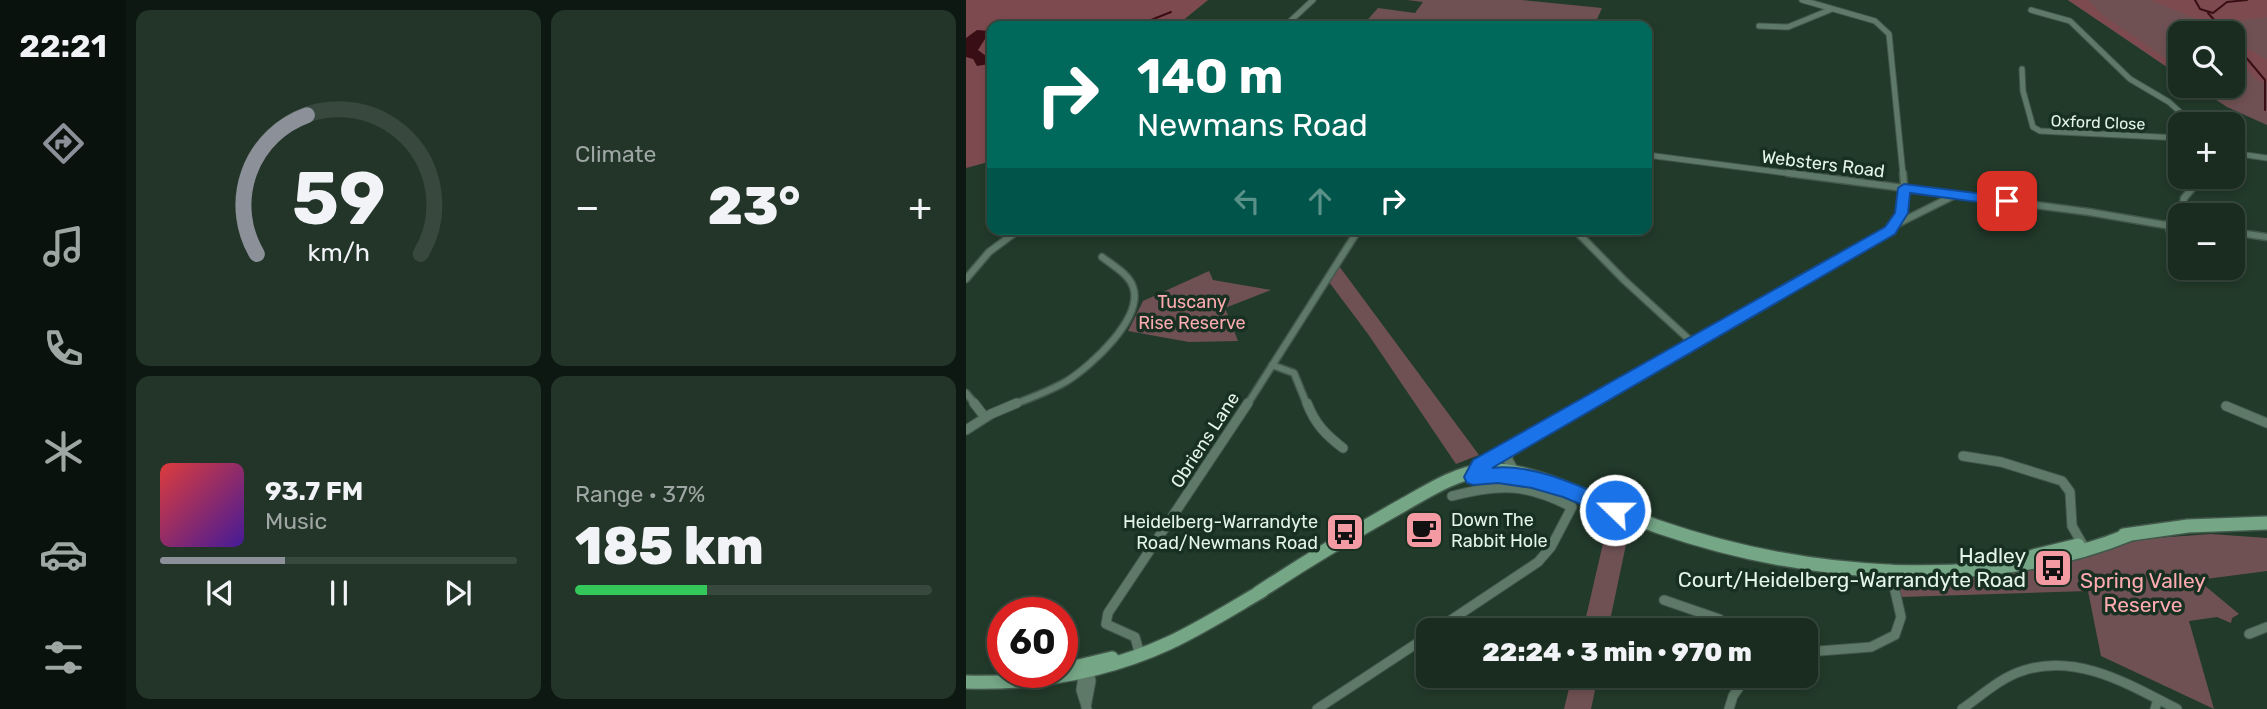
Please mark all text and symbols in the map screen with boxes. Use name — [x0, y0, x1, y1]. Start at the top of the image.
map controls — [2168, 21, 2245, 280]
button: search — [2168, 21, 2245, 98]
text: 22:21 — [19, 27, 107, 65]
text: 140 m — [1137, 47, 1283, 105]
icon: right — [1022, 49, 1113, 140]
text: Newmans Road — [1137, 106, 1368, 144]
street label: Oxford Close — [2050, 111, 2146, 134]
button: + — [2168, 112, 2245, 189]
icon: directions — [39, 119, 88, 168]
text: Climate — [575, 140, 656, 168]
street label: Websters Road — [1760, 146, 1886, 182]
text: 59 — [292, 156, 385, 242]
pin — [1977, 171, 2037, 231]
text: 23° — [708, 175, 800, 237]
icon: left — [1228, 182, 1266, 220]
icon: ahead — [1301, 182, 1339, 220]
icon: right — [1374, 182, 1412, 220]
icon: arrive — [1988, 182, 2026, 220]
text: − — [575, 184, 600, 230]
text: + — [908, 184, 932, 230]
button: − — [2168, 203, 2245, 280]
icon: music — [39, 222, 88, 271]
text: km/h — [307, 238, 370, 267]
park label: Tuscany Rise Reserve — [1138, 291, 1246, 334]
icon: phone — [39, 324, 88, 373]
street label: Obriens Lane — [1166, 388, 1244, 492]
icon: climate — [39, 427, 88, 476]
position arrow — [1578, 473, 1652, 547]
text: 93.7 FM — [265, 476, 363, 507]
text: Range · 37% — [575, 480, 705, 508]
text: Music — [265, 507, 327, 535]
cafe icon: Down The Rabbit Hole — [1403, 509, 1445, 551]
place label: Down The Rabbit Hole — [1451, 509, 1548, 552]
place label: Heidelberg-Warrandyte Road/Newmans Road — [1123, 511, 1318, 554]
bus stop icon: Heidelberg-Warrandyte Road/Newmans Road — [1324, 511, 1366, 553]
text: 185 km — [575, 515, 764, 577]
icon: car — [39, 530, 88, 579]
place label: Hadley Court/Heidelberg-Warrandyte Road — [1678, 543, 2026, 592]
bus stop icon: Hadley Court/Heidelberg-Warrandyte Road — [2032, 547, 2074, 589]
park label: Spring Valley Reserve — [2080, 568, 2206, 617]
icon: previous — [201, 574, 239, 612]
icon: pause — [320, 574, 358, 612]
icon: next — [439, 574, 477, 612]
speed limit sign: 60 — [987, 597, 1078, 688]
icon: filters — [39, 633, 88, 682]
text: 22:24 · 3 min · 970 m — [1482, 637, 1752, 668]

